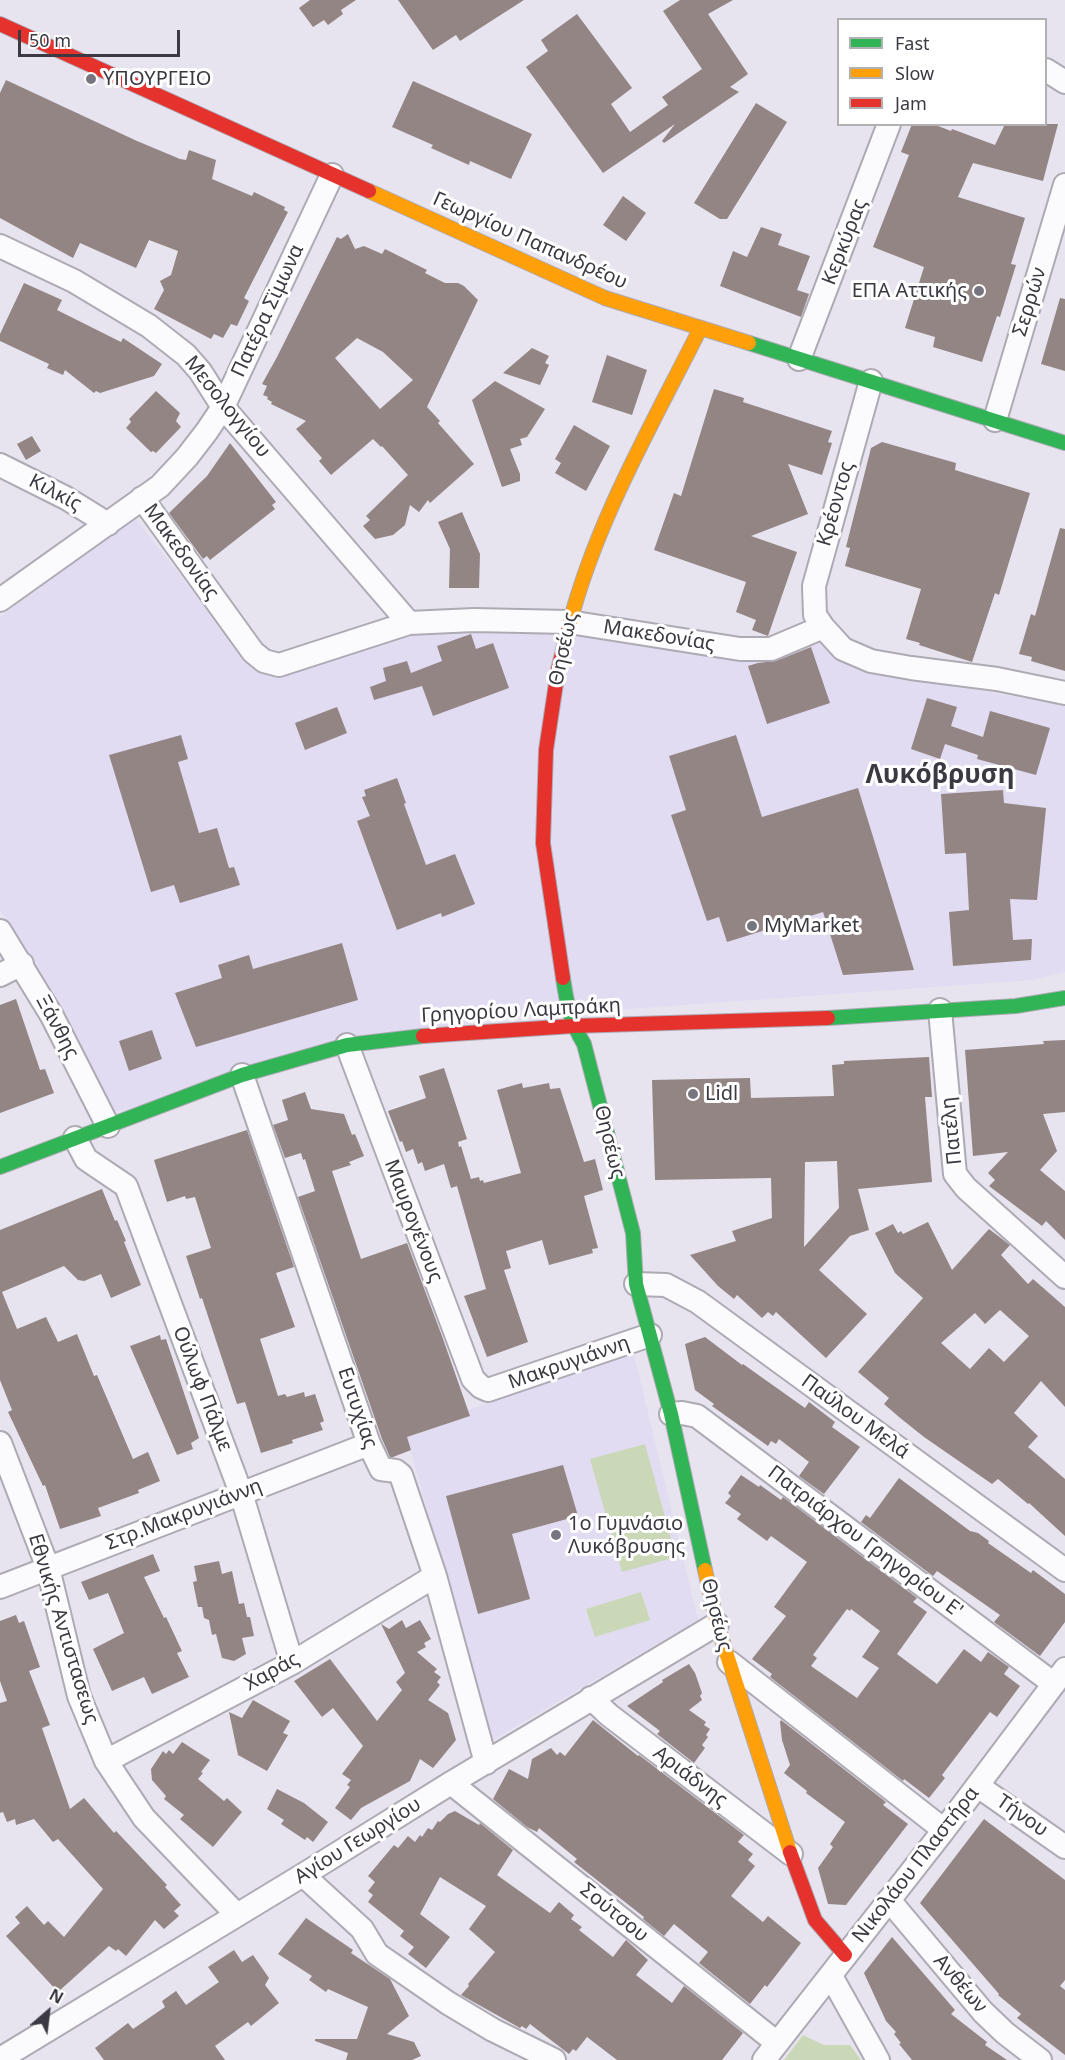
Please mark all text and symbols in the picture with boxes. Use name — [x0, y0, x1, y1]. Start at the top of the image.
scale bar — [21, 18, 183, 56]
legend — [837, 18, 1047, 126]
text: 50 m — [29, 28, 71, 52]
text: Fast — [895, 31, 930, 55]
text: Slow — [895, 61, 934, 85]
place label: ΥΠΟΥΡΓΕΙΟ — [103, 67, 211, 91]
marker: ΥΠΟΥΡΓΕΙΟ — [84, 72, 98, 86]
text: Jam — [895, 91, 927, 115]
street label: Γεωργίου Παπανδρέου — [429, 187, 631, 295]
street label: Κερκύρας — [818, 195, 872, 289]
street label: Πατέρα Σϊμωνα — [227, 241, 309, 381]
street label: Σερρών — [1008, 265, 1052, 339]
place label: ΕΠΑ Αττικής — [852, 279, 967, 303]
marker: ΕΠΑ Αττικής — [972, 284, 986, 298]
street label: Μεσολογγίου — [179, 351, 275, 463]
street label: Κρέοντος — [812, 459, 860, 549]
street label: Κιλκίς — [25, 469, 85, 517]
street label: Μακεδονίας — [138, 499, 224, 605]
street label: Θησέως — [545, 610, 583, 688]
street label: Μακεδονίας — [602, 615, 716, 657]
district label: Λυκόβρυση — [865, 760, 1015, 792]
place label: MyMarket — [764, 914, 859, 938]
marker: MyMarket — [745, 919, 759, 933]
street label: Ξάνθης — [30, 991, 84, 1063]
street label: Γρηγορίου Λαμπράκη — [420, 994, 622, 1028]
place label: Lidl — [705, 1082, 738, 1106]
marker: Lidl — [686, 1087, 700, 1101]
street label: Πατέλη — [937, 1096, 967, 1166]
street label: Θησέως — [588, 1103, 630, 1181]
street label: Μαυρογένους — [379, 1156, 447, 1286]
street label: Ούλωφ Πάλμε — [167, 1323, 237, 1455]
street label: Μακρυγιάννη — [505, 1331, 633, 1395]
street label: Ευτυχίας — [332, 1364, 382, 1452]
street label: Παύλου Μελά — [796, 1370, 914, 1464]
street label: Πατριάρχου Γρηγορίου Ε' — [763, 1461, 967, 1623]
street label: Στρ.Μακρυγιάννη — [103, 1474, 265, 1556]
place label: 1ο Γυμνάσιο Λυκόβρυσης — [568, 1512, 685, 1559]
marker: 1ο Γυμνάσιο Λυκόβρυσης — [549, 1528, 563, 1542]
street label: Εθνικής Αντιστασεως — [23, 1531, 103, 1727]
street label: Θησέως — [695, 1576, 737, 1654]
street label: Χαράς — [241, 1647, 303, 1697]
street label: Αριάδνης — [648, 1741, 732, 1813]
street label: Νικολάου Πλαστήρα — [848, 1782, 984, 1948]
street label: Τήνου — [992, 1790, 1052, 1842]
street label: Αγίου Γεωργίου — [290, 1793, 426, 1889]
street label: Σούτσου — [575, 1878, 653, 1948]
street label: Ανθέων — [928, 1950, 992, 2018]
north arrow — [18, 1982, 78, 2042]
text: N — [46, 1983, 67, 2009]

